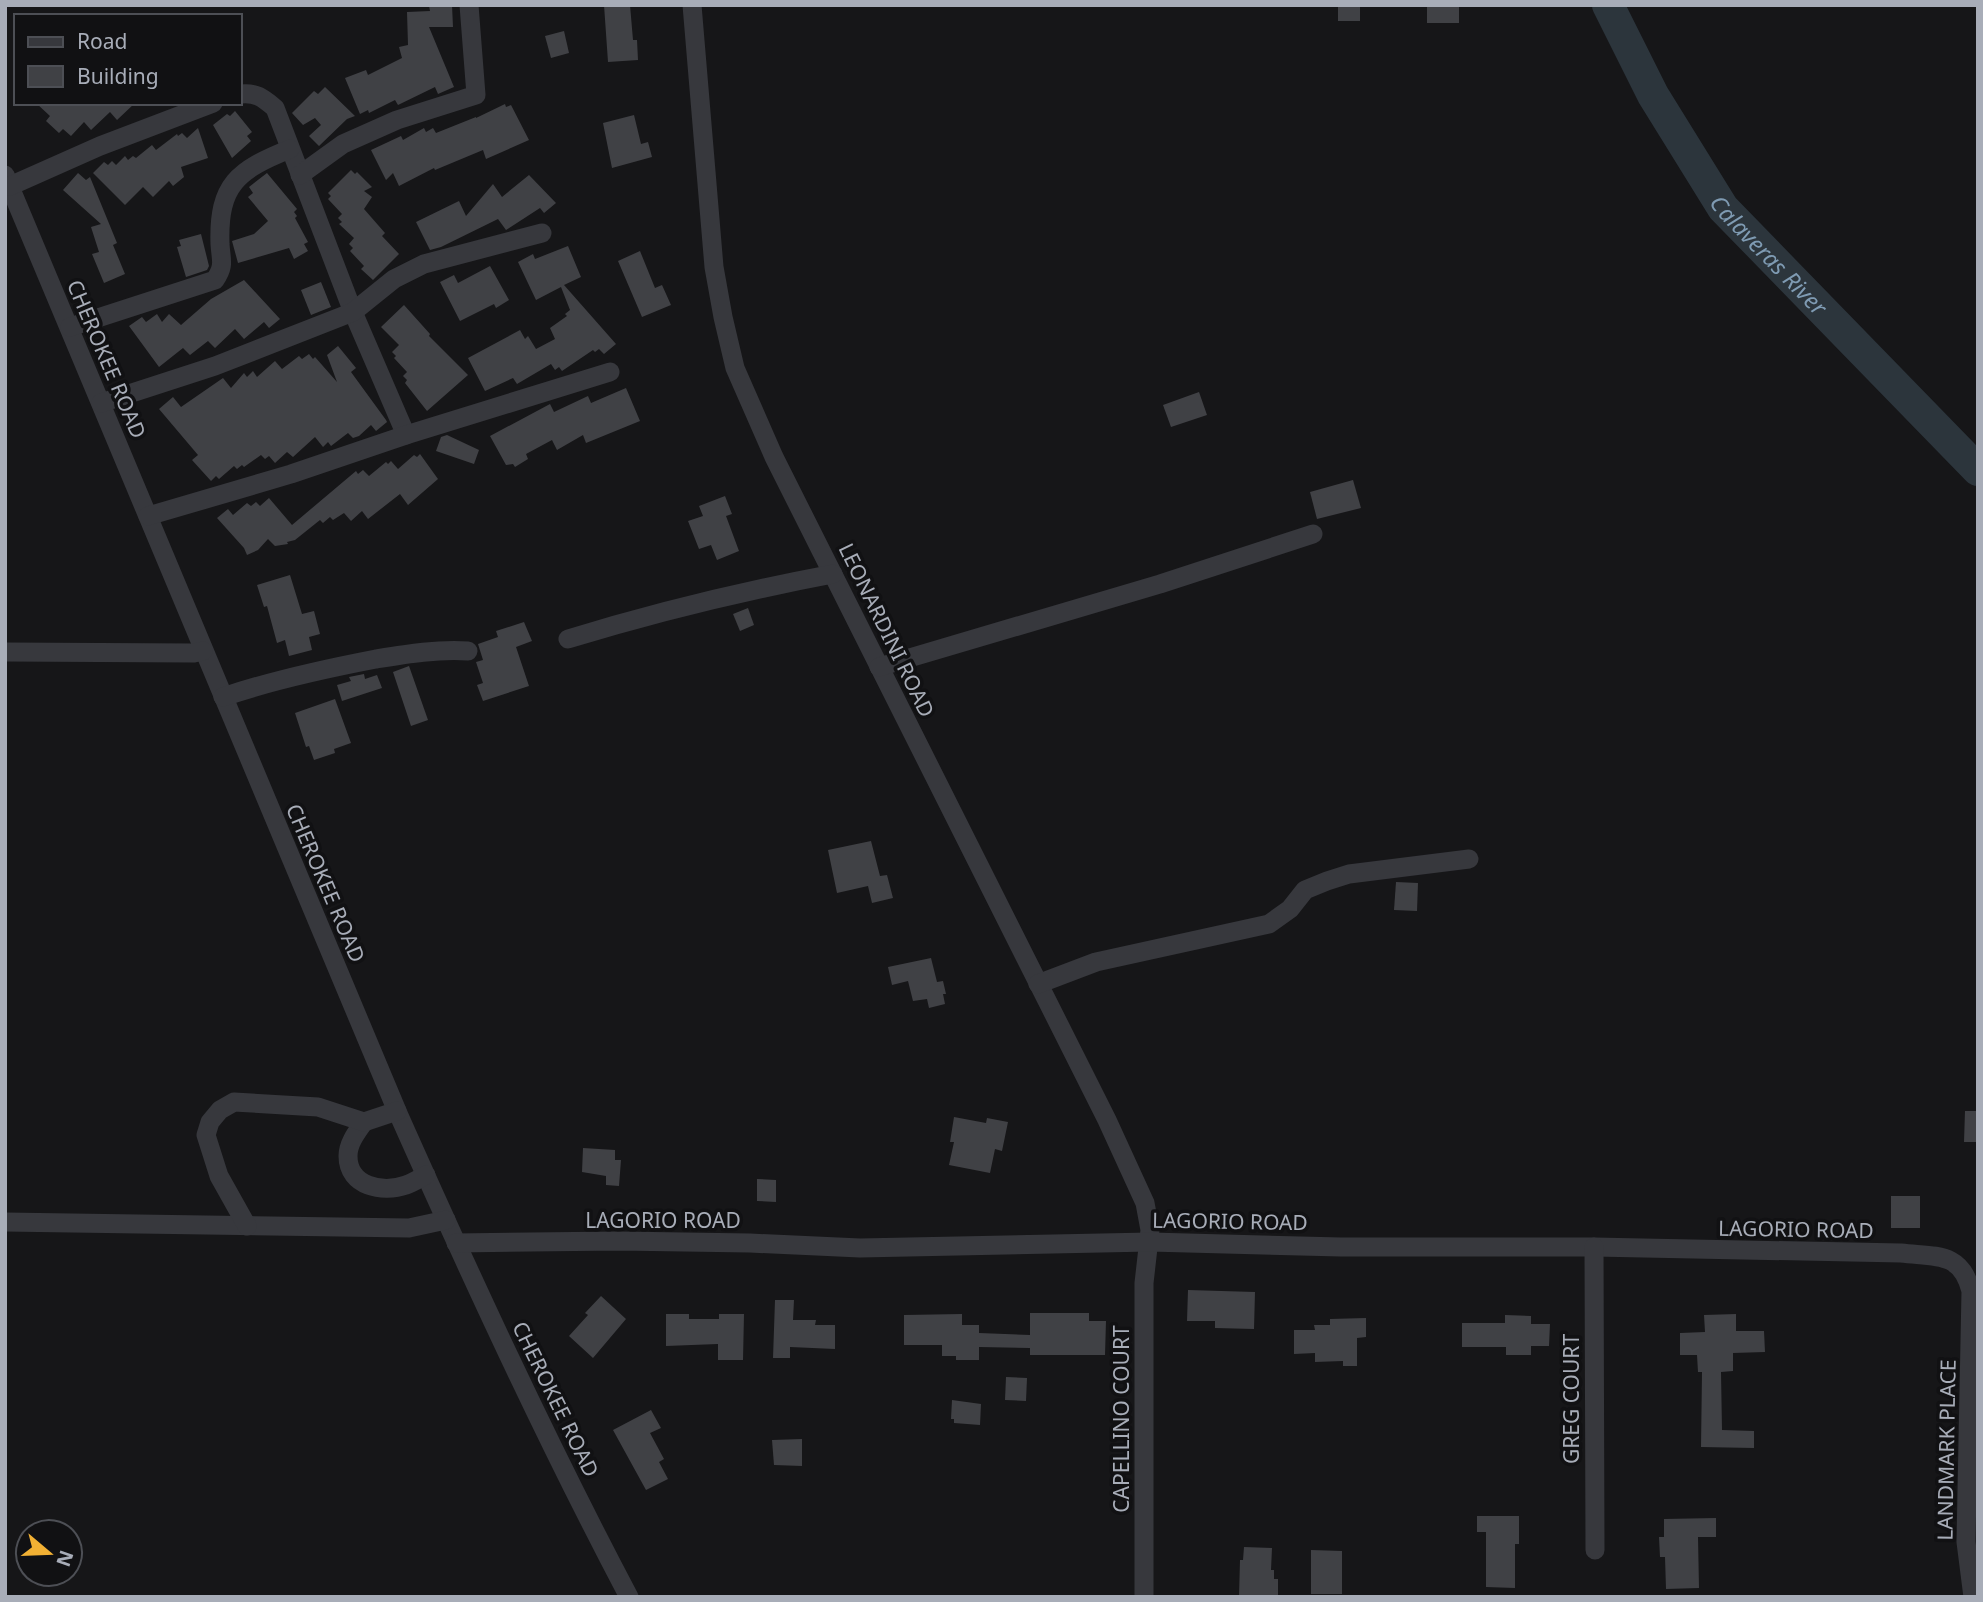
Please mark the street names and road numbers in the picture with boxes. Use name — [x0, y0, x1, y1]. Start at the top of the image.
street label: CHEROKEE ROAD — [61, 275, 153, 443]
street label: LEONARDINI ROAD — [833, 538, 941, 722]
street label: CHEROKEE ROAD — [280, 799, 372, 967]
street label: LAGORIO ROAD — [585, 1206, 741, 1234]
street label: LAGORIO ROAD — [1152, 1206, 1308, 1236]
street label: LAGORIO ROAD — [1718, 1214, 1874, 1244]
street label: CHEROKEE ROAD — [506, 1317, 606, 1481]
street label: CAPELLINO COURT — [1107, 1325, 1135, 1513]
street label: GREG COURT — [1557, 1334, 1585, 1464]
street label: LANDMARK PLACE — [1930, 1359, 1962, 1541]

